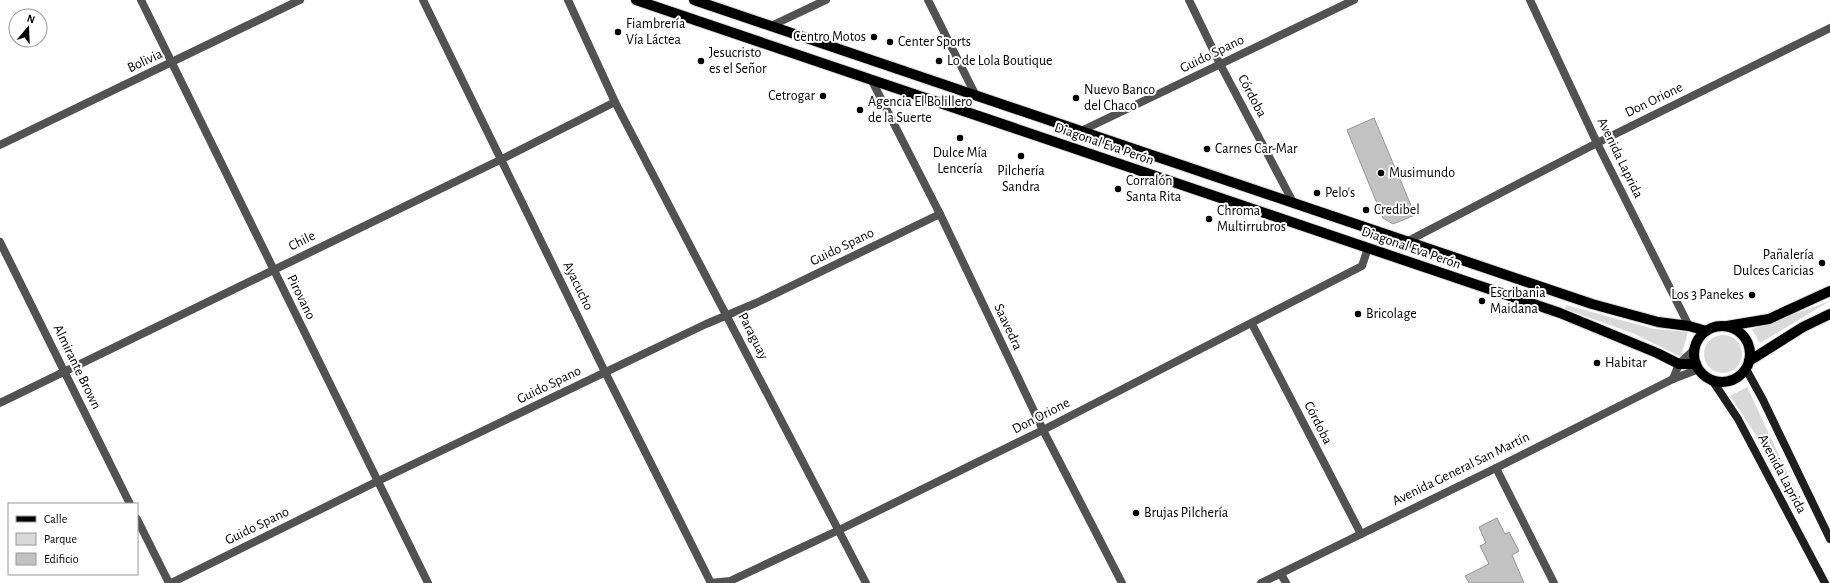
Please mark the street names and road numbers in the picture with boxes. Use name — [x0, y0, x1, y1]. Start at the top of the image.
street label: Guido Spano — [1178, 32, 1246, 75]
street label: Bolivia — [125, 47, 165, 75]
street label: Córdoba — [1235, 72, 1269, 120]
street label: Don Orione — [1623, 80, 1685, 120]
street label: Avenida Laprida — [1595, 116, 1646, 201]
street label: Diagonal Eva Perón — [1052, 120, 1156, 168]
street label: Diagonal Eva Perón — [1359, 224, 1463, 272]
street label: Guido Spano — [808, 225, 876, 268]
street label: Chile — [286, 229, 318, 253]
street label: Ayacucho — [560, 260, 596, 313]
street label: Pirovano — [284, 272, 318, 322]
street label: Saavedra — [991, 302, 1025, 353]
street label: Paraguay — [735, 310, 771, 362]
street label: Almirante Brown — [50, 322, 104, 412]
street label: Guido Spano — [515, 363, 583, 406]
street label: Don Orione — [1010, 396, 1072, 436]
street label: Córdoba — [1301, 399, 1335, 447]
street label: Avenida General San Martín — [1390, 430, 1532, 508]
street label: Avenida Laprida — [1755, 432, 1809, 516]
street label: Guido Spano — [223, 504, 291, 547]

